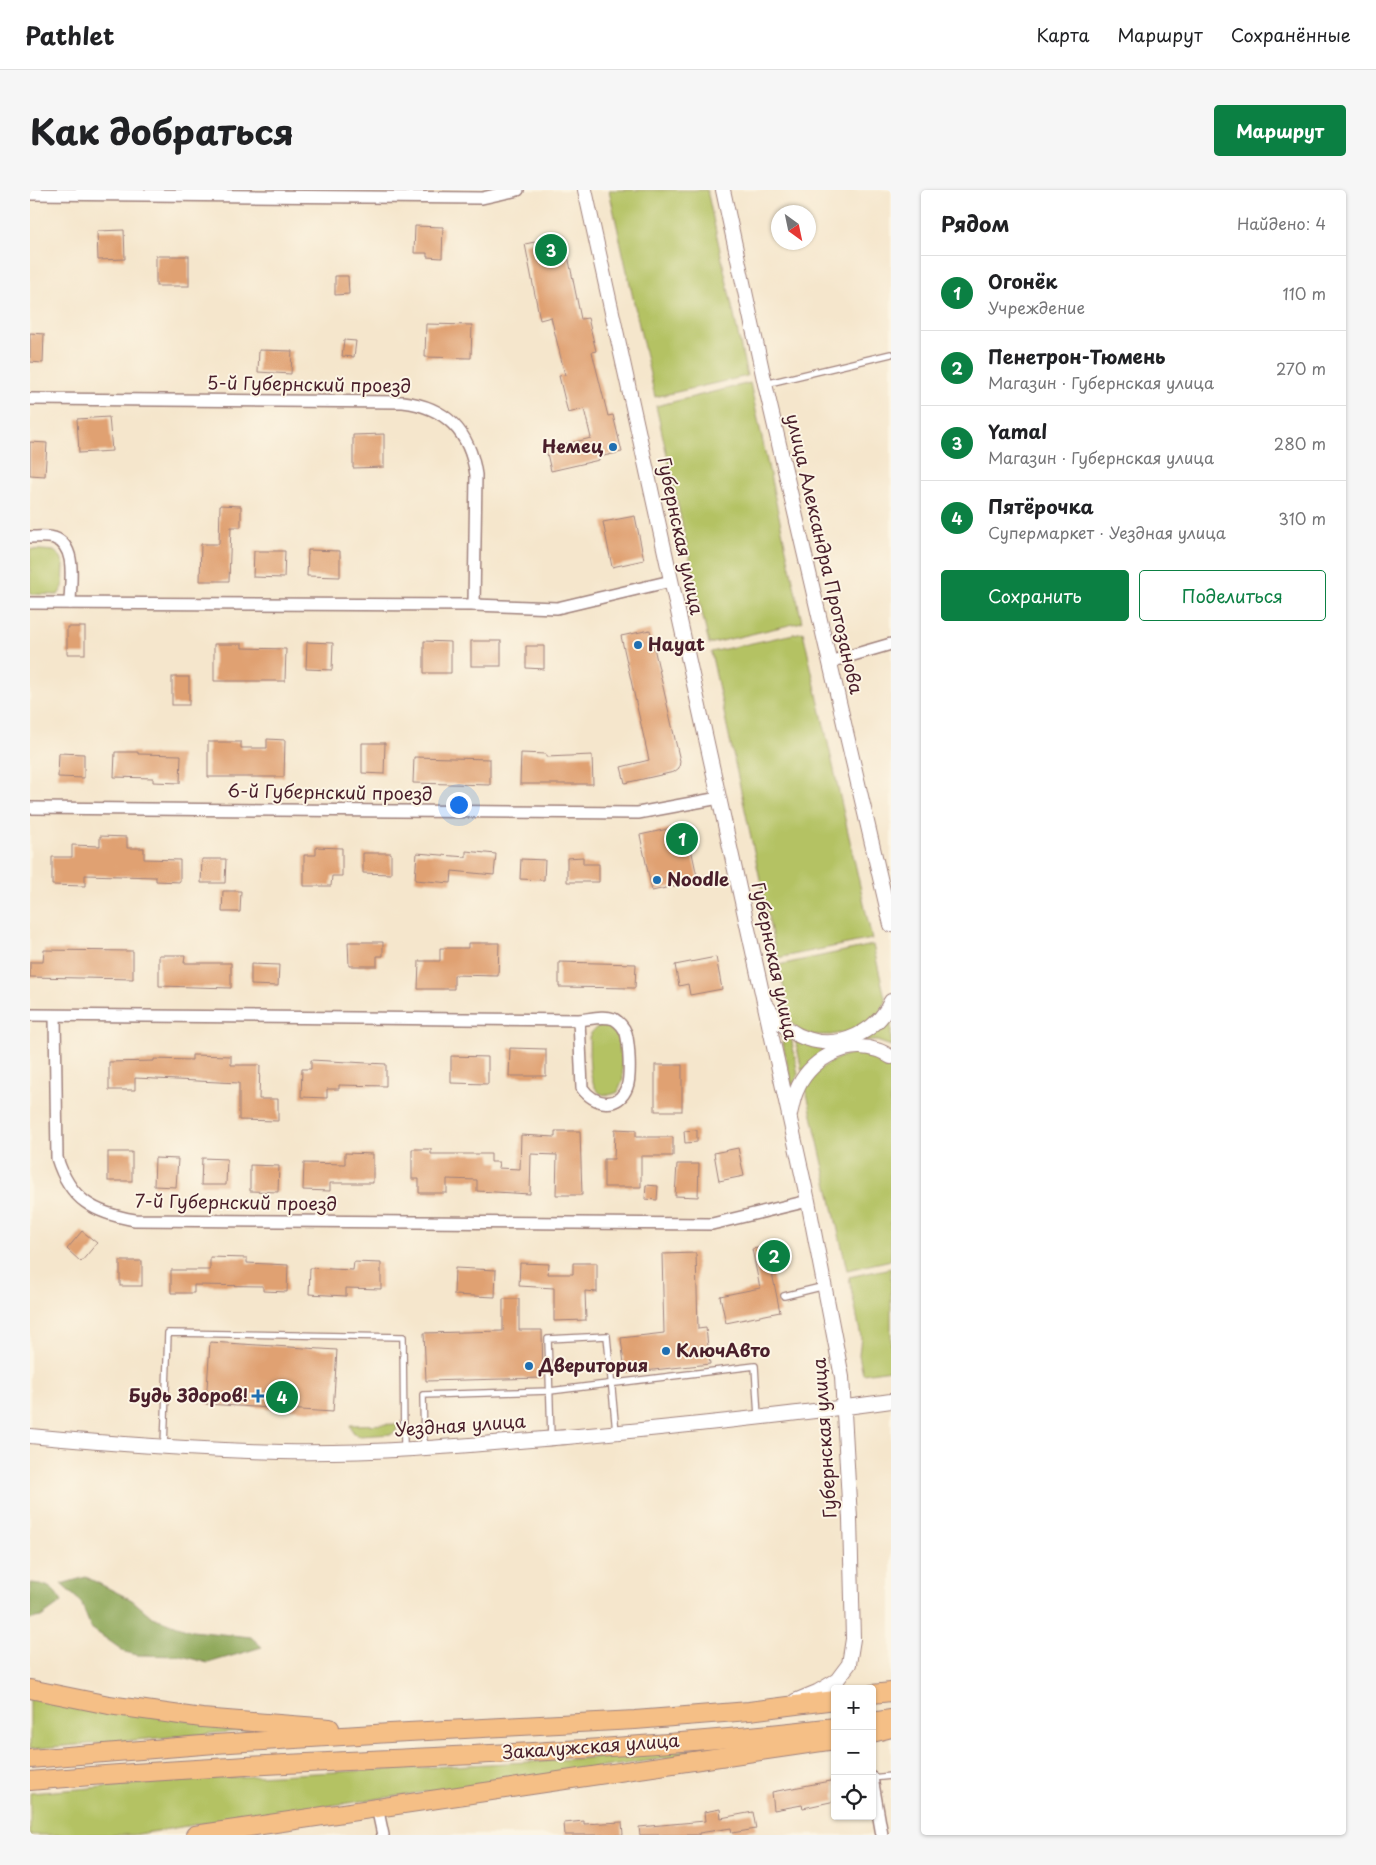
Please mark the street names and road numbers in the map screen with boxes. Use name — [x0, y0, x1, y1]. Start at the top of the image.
street label: 5-й Губернский проезд — [207, 368, 411, 399]
street label: улица Александра Протозанова — [780, 411, 871, 697]
street label: Губернская улица — [652, 454, 712, 618]
street label: 6-й Губернский проезд — [227, 776, 433, 807]
street label: Губернская улица — [746, 879, 806, 1043]
street label: 7-й Губернский проезд — [135, 1186, 337, 1217]
street label: Губернская улица — [804, 1356, 843, 1519]
street label: Уездная улица — [393, 1406, 527, 1443]
street label: Закалужская улица — [501, 1726, 681, 1765]

